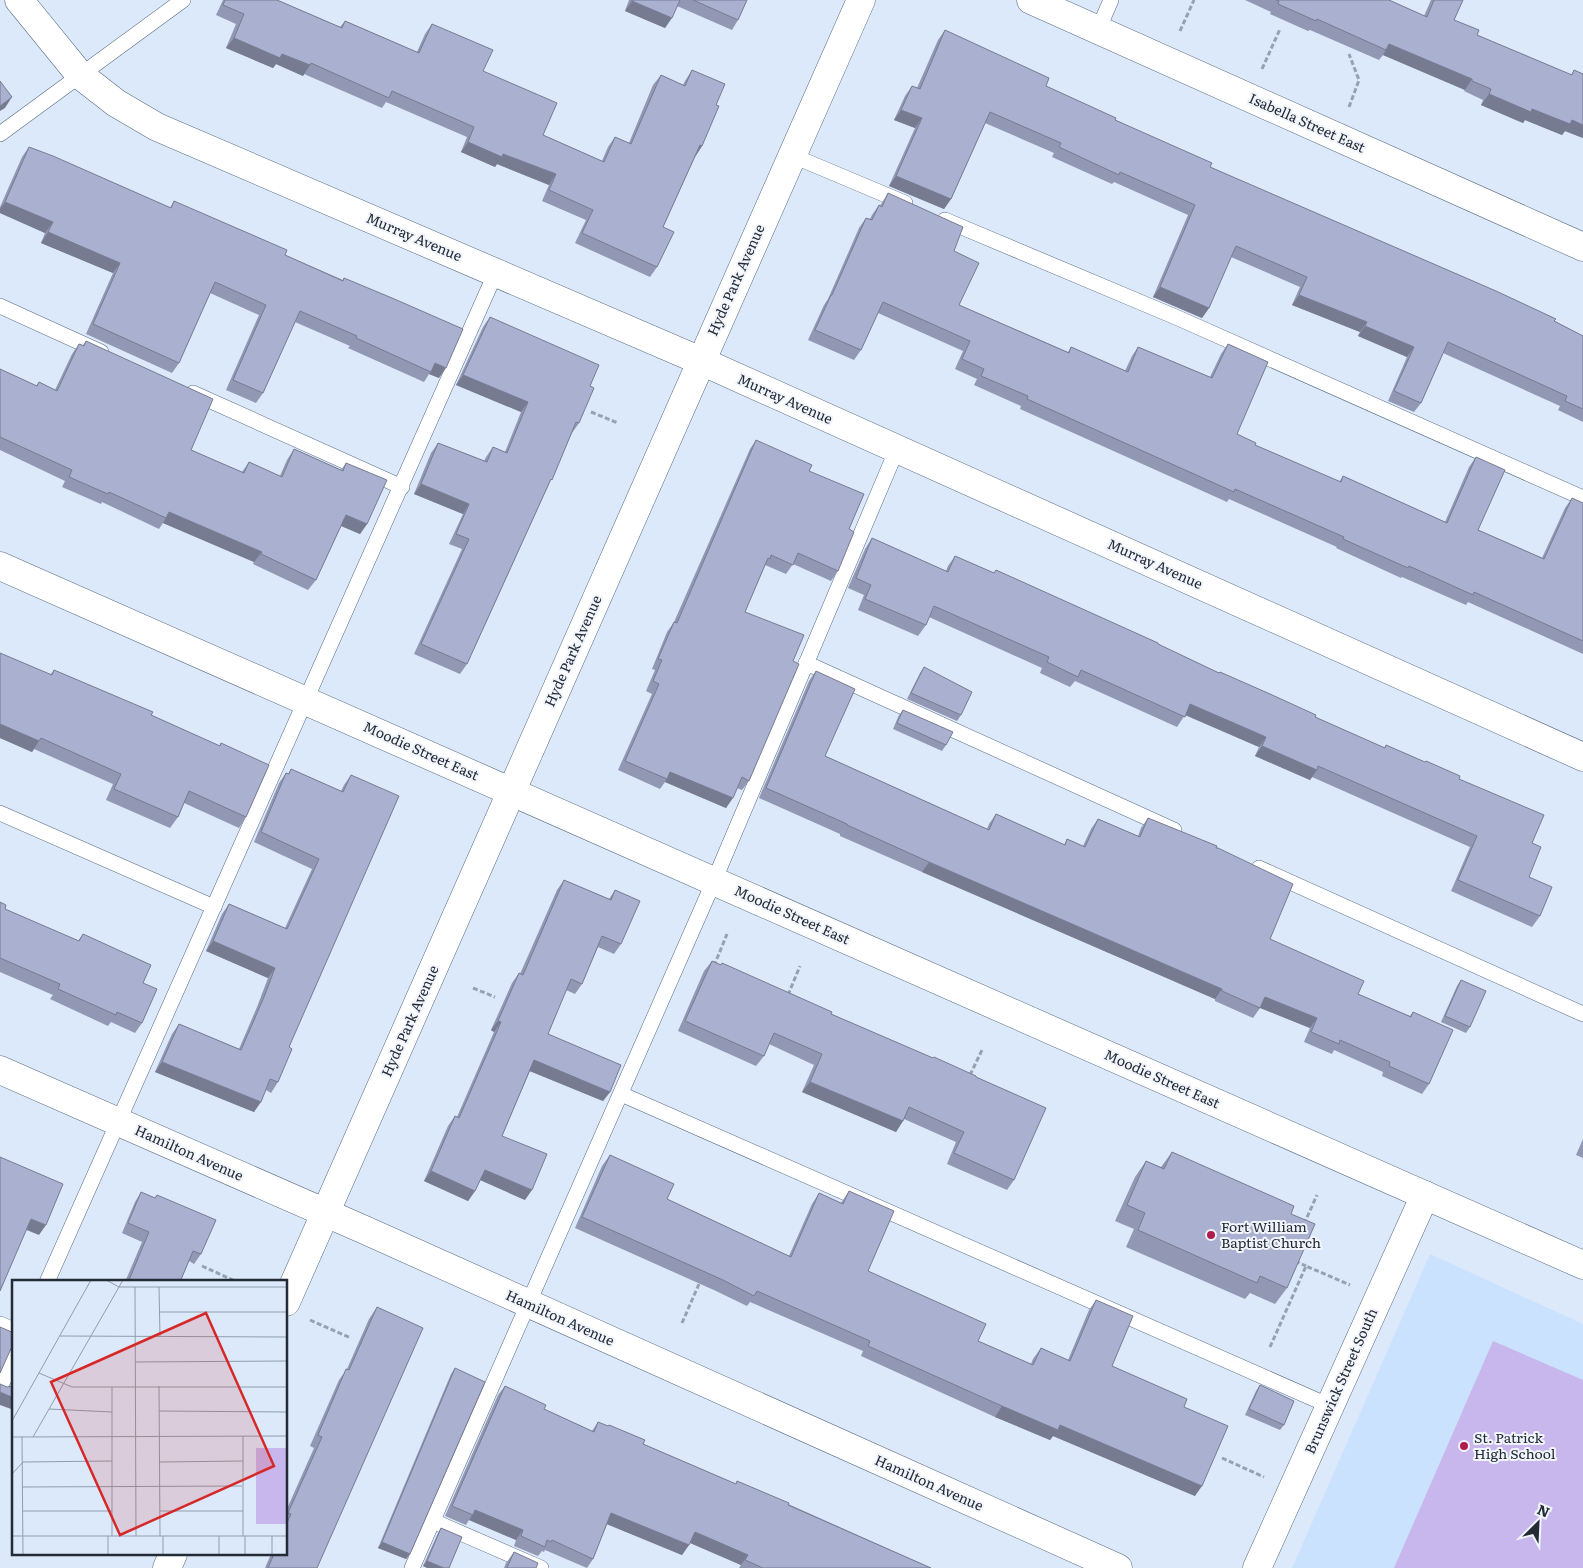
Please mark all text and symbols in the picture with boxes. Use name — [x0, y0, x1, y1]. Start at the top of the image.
street label: Isabella Street East — [1246, 87, 1369, 157]
street label: Murray Avenue — [363, 207, 465, 265]
street label: Hyde Park Avenue — [702, 221, 769, 339]
street label: Murray Avenue — [735, 368, 836, 428]
street label: Murray Avenue — [1105, 533, 1206, 593]
street label: Hyde Park Avenue — [539, 592, 606, 710]
street label: Moodie Street East — [360, 716, 483, 785]
street label: Moodie Street East — [731, 880, 854, 949]
street label: Hyde Park Avenue — [376, 962, 443, 1080]
street label: Moodie Street East — [1101, 1044, 1224, 1113]
street label: Hamilton Avenue — [132, 1119, 247, 1185]
place label: Fort William Baptist Church — [1221, 1216, 1321, 1252]
marker: Fort William Baptist Church — [1205, 1229, 1217, 1241]
inset map — [12, 1280, 288, 1556]
street label: Hamilton Avenue — [503, 1284, 618, 1350]
street label: Brunswick Street South — [1299, 1304, 1381, 1457]
place label: St. Patrick High School — [1474, 1427, 1556, 1463]
marker: St. Patrick High School — [1458, 1440, 1470, 1452]
street label: Hamilton Avenue — [872, 1449, 987, 1515]
north arrow — [1513, 1498, 1563, 1548]
text: N — [1534, 1499, 1553, 1522]

